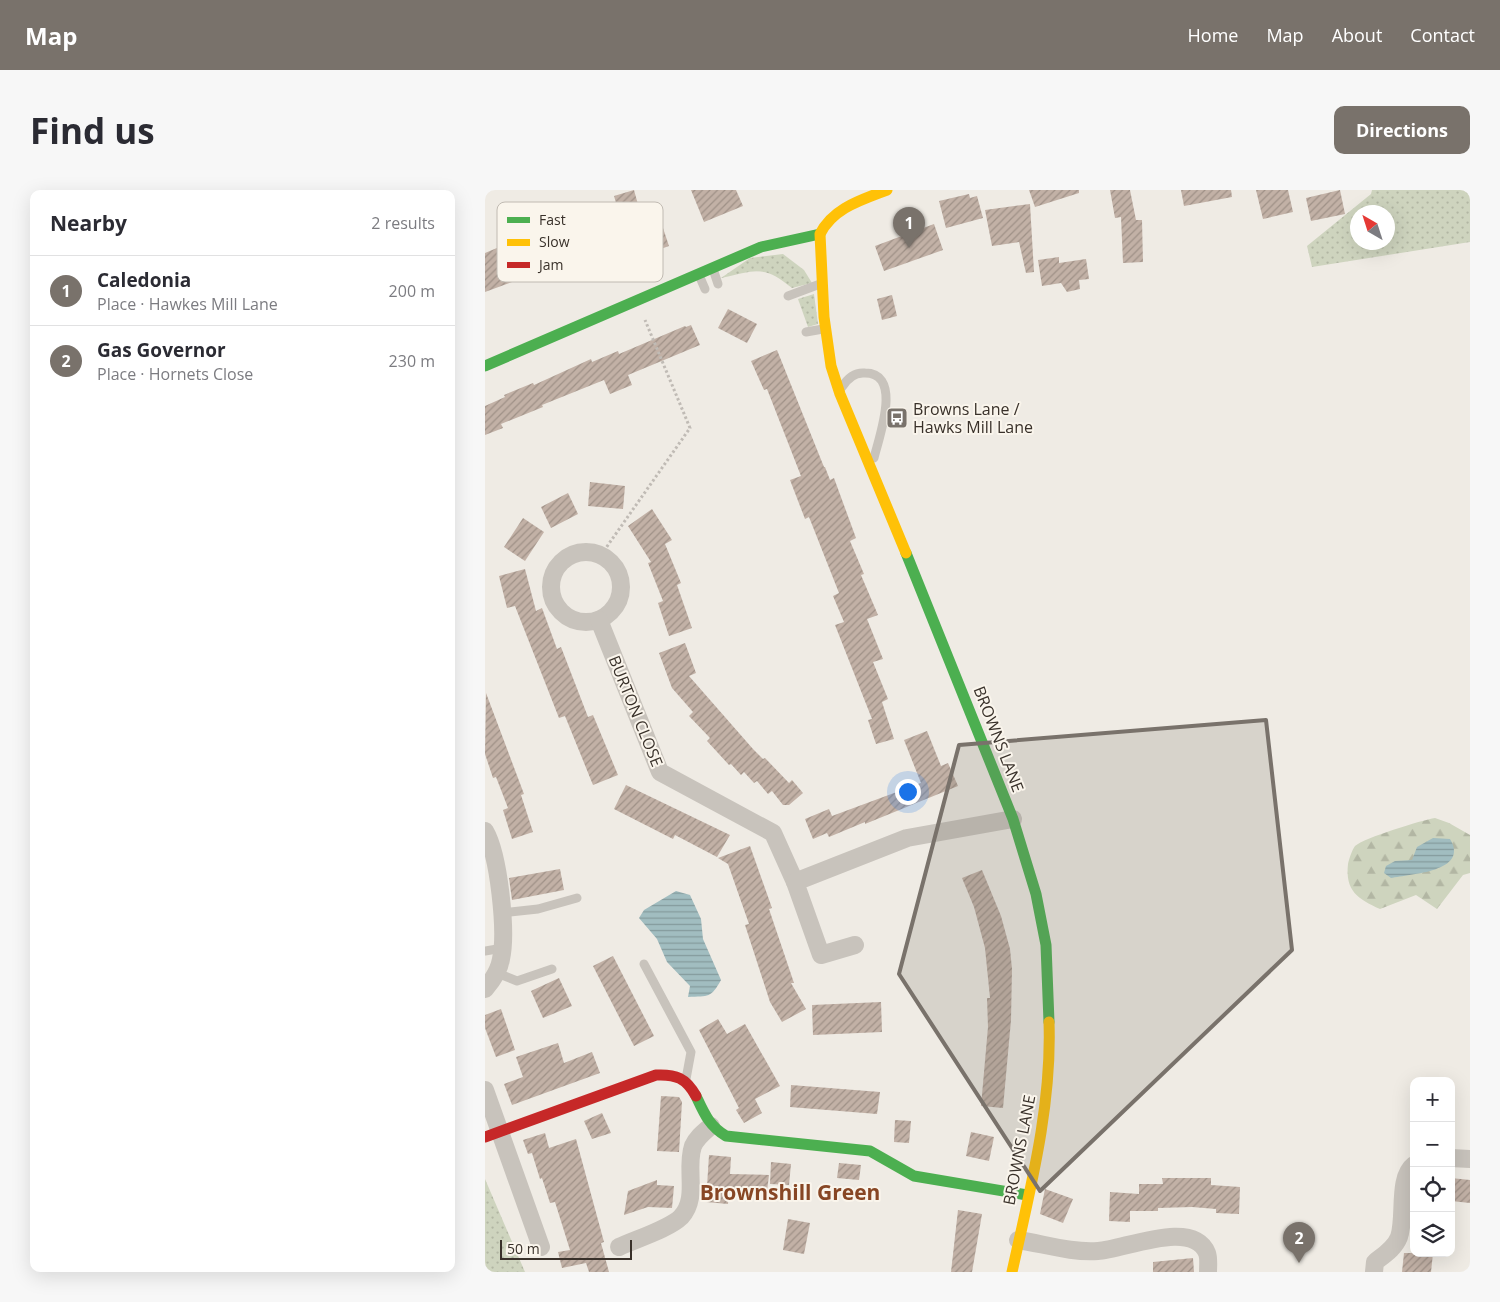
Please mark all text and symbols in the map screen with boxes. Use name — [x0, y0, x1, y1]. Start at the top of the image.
text: Map — [25, 19, 77, 52]
text: Home — [1188, 23, 1238, 47]
text: Map — [1266, 23, 1304, 47]
text: About — [1332, 23, 1382, 47]
text: Contact — [1410, 23, 1475, 47]
button: Directions — [1334, 106, 1470, 154]
text: Find us — [30, 107, 155, 154]
legend — [497, 202, 663, 282]
north arrow — [1350, 205, 1395, 250]
pin: 1 — [893, 207, 925, 248]
text: Nearby — [50, 209, 127, 237]
text: Fast — [539, 210, 566, 229]
text: 2 results — [371, 212, 435, 234]
text: Slow — [539, 232, 570, 251]
text: Jam — [537, 255, 564, 274]
text: Caledonia — [97, 267, 191, 293]
text: 1 — [61, 280, 71, 302]
text: 200 m — [389, 280, 435, 302]
text: Place · Hawkes Mill Lane — [97, 293, 278, 315]
text: Gas Governor — [97, 337, 226, 363]
text: 2 — [61, 350, 71, 372]
text: 230 m — [389, 350, 435, 372]
text: Place · Hornets Close — [97, 363, 253, 385]
place label: Browns Lane / Hawks Mill Lane — [913, 398, 1033, 438]
bus stop icon: Browns Lane / Hawks Mill Lane — [885, 406, 909, 430]
street label: BURTON CLOSE — [604, 652, 668, 770]
street label: BROWNS LANE — [969, 683, 1029, 795]
your location — [895, 779, 921, 805]
map controls — [1410, 1077, 1455, 1257]
button: + — [1410, 1077, 1455, 1122]
street label: BROWNS LANE — [998, 1093, 1040, 1207]
button: − — [1410, 1122, 1455, 1167]
button: locate — [1410, 1167, 1455, 1212]
district label: Brownshill Green — [700, 1178, 880, 1206]
button: layers — [1410, 1212, 1455, 1257]
pin: 2 — [1283, 1222, 1315, 1263]
scale bar — [500, 1237, 633, 1260]
text: 50 m — [507, 1239, 540, 1258]

